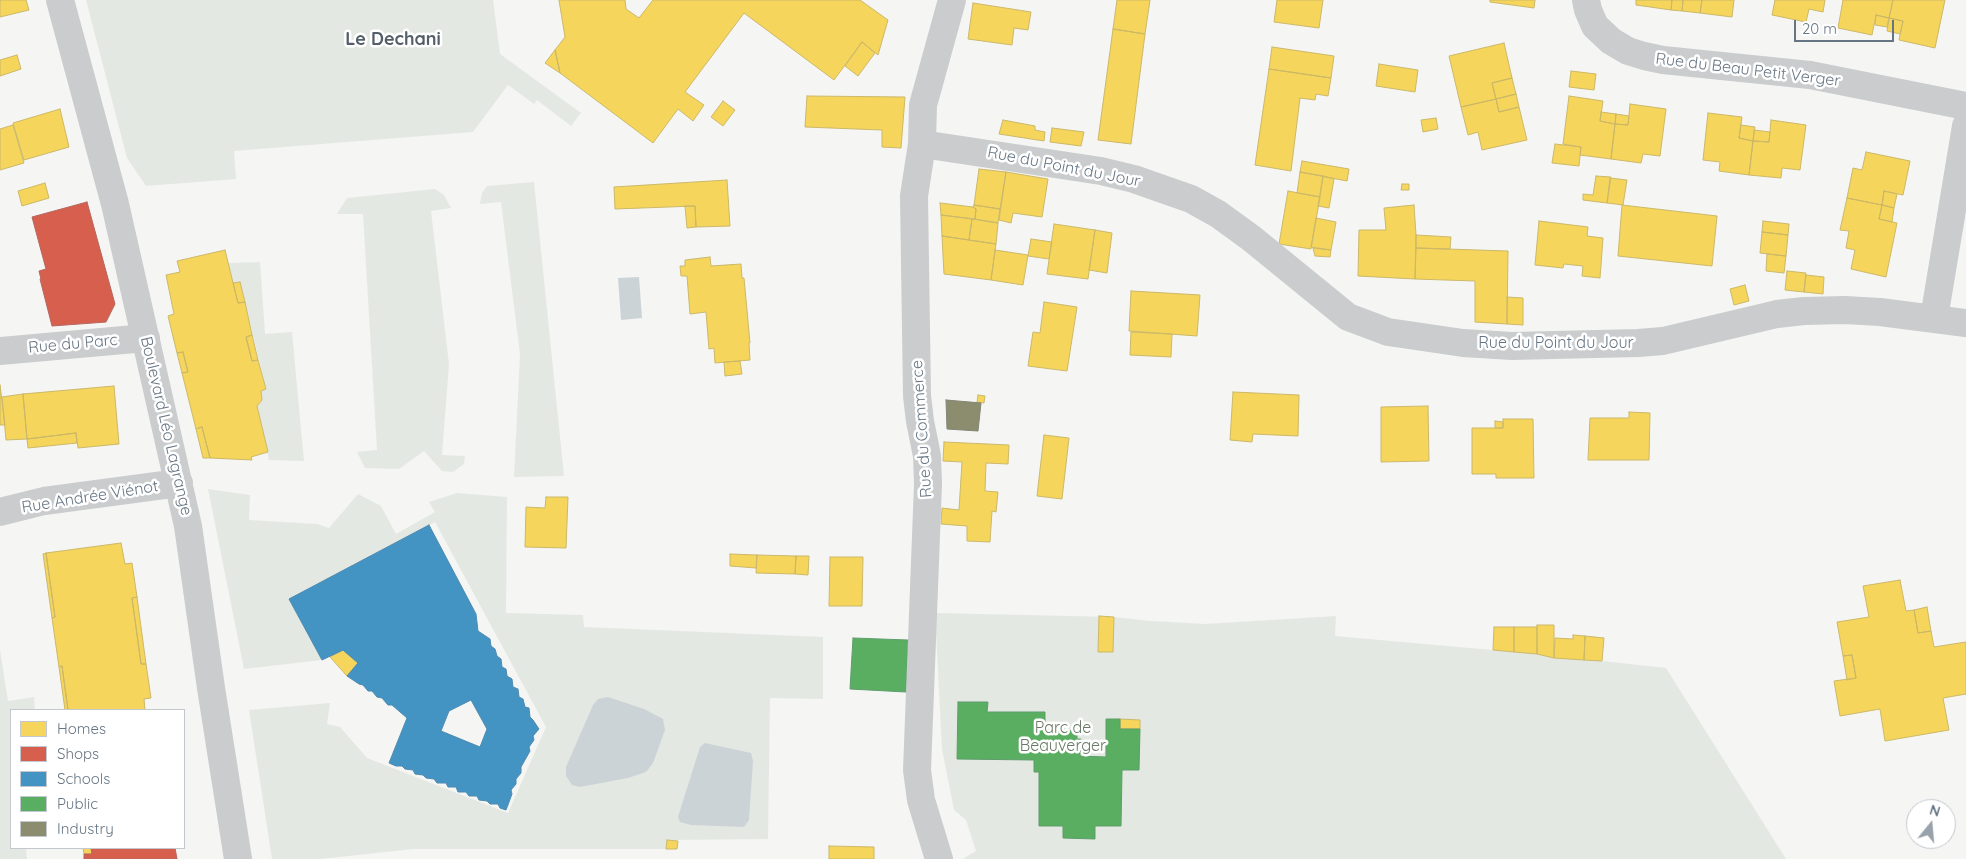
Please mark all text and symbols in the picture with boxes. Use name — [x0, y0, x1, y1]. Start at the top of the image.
scale bar — [1796, 10, 1896, 42]
text: 20 m — [1802, 19, 1837, 38]
district label: Le Dechani — [345, 29, 441, 51]
street label: Rue du Beau Petit Verger — [1654, 49, 1842, 91]
street label: Rue du Point du Jour — [986, 143, 1142, 191]
street label: Rue du Parc — [27, 331, 119, 357]
street label: Rue du Point du Jour — [1478, 333, 1634, 353]
street label: Boulevard Léo Lagrange — [136, 335, 196, 517]
street label: Rue du Commerce — [908, 360, 936, 498]
street label: Rue Andrée Viénot — [20, 477, 160, 517]
legend — [10, 709, 185, 849]
park label: Parc de Beauverger — [1020, 718, 1106, 756]
text: Homes — [57, 719, 106, 738]
text: Shops — [57, 744, 99, 763]
text: Schools — [57, 769, 110, 788]
text: Public — [57, 794, 98, 813]
north arrow — [1906, 799, 1956, 849]
text: N — [1928, 800, 1943, 821]
text: Industry — [57, 819, 114, 838]

